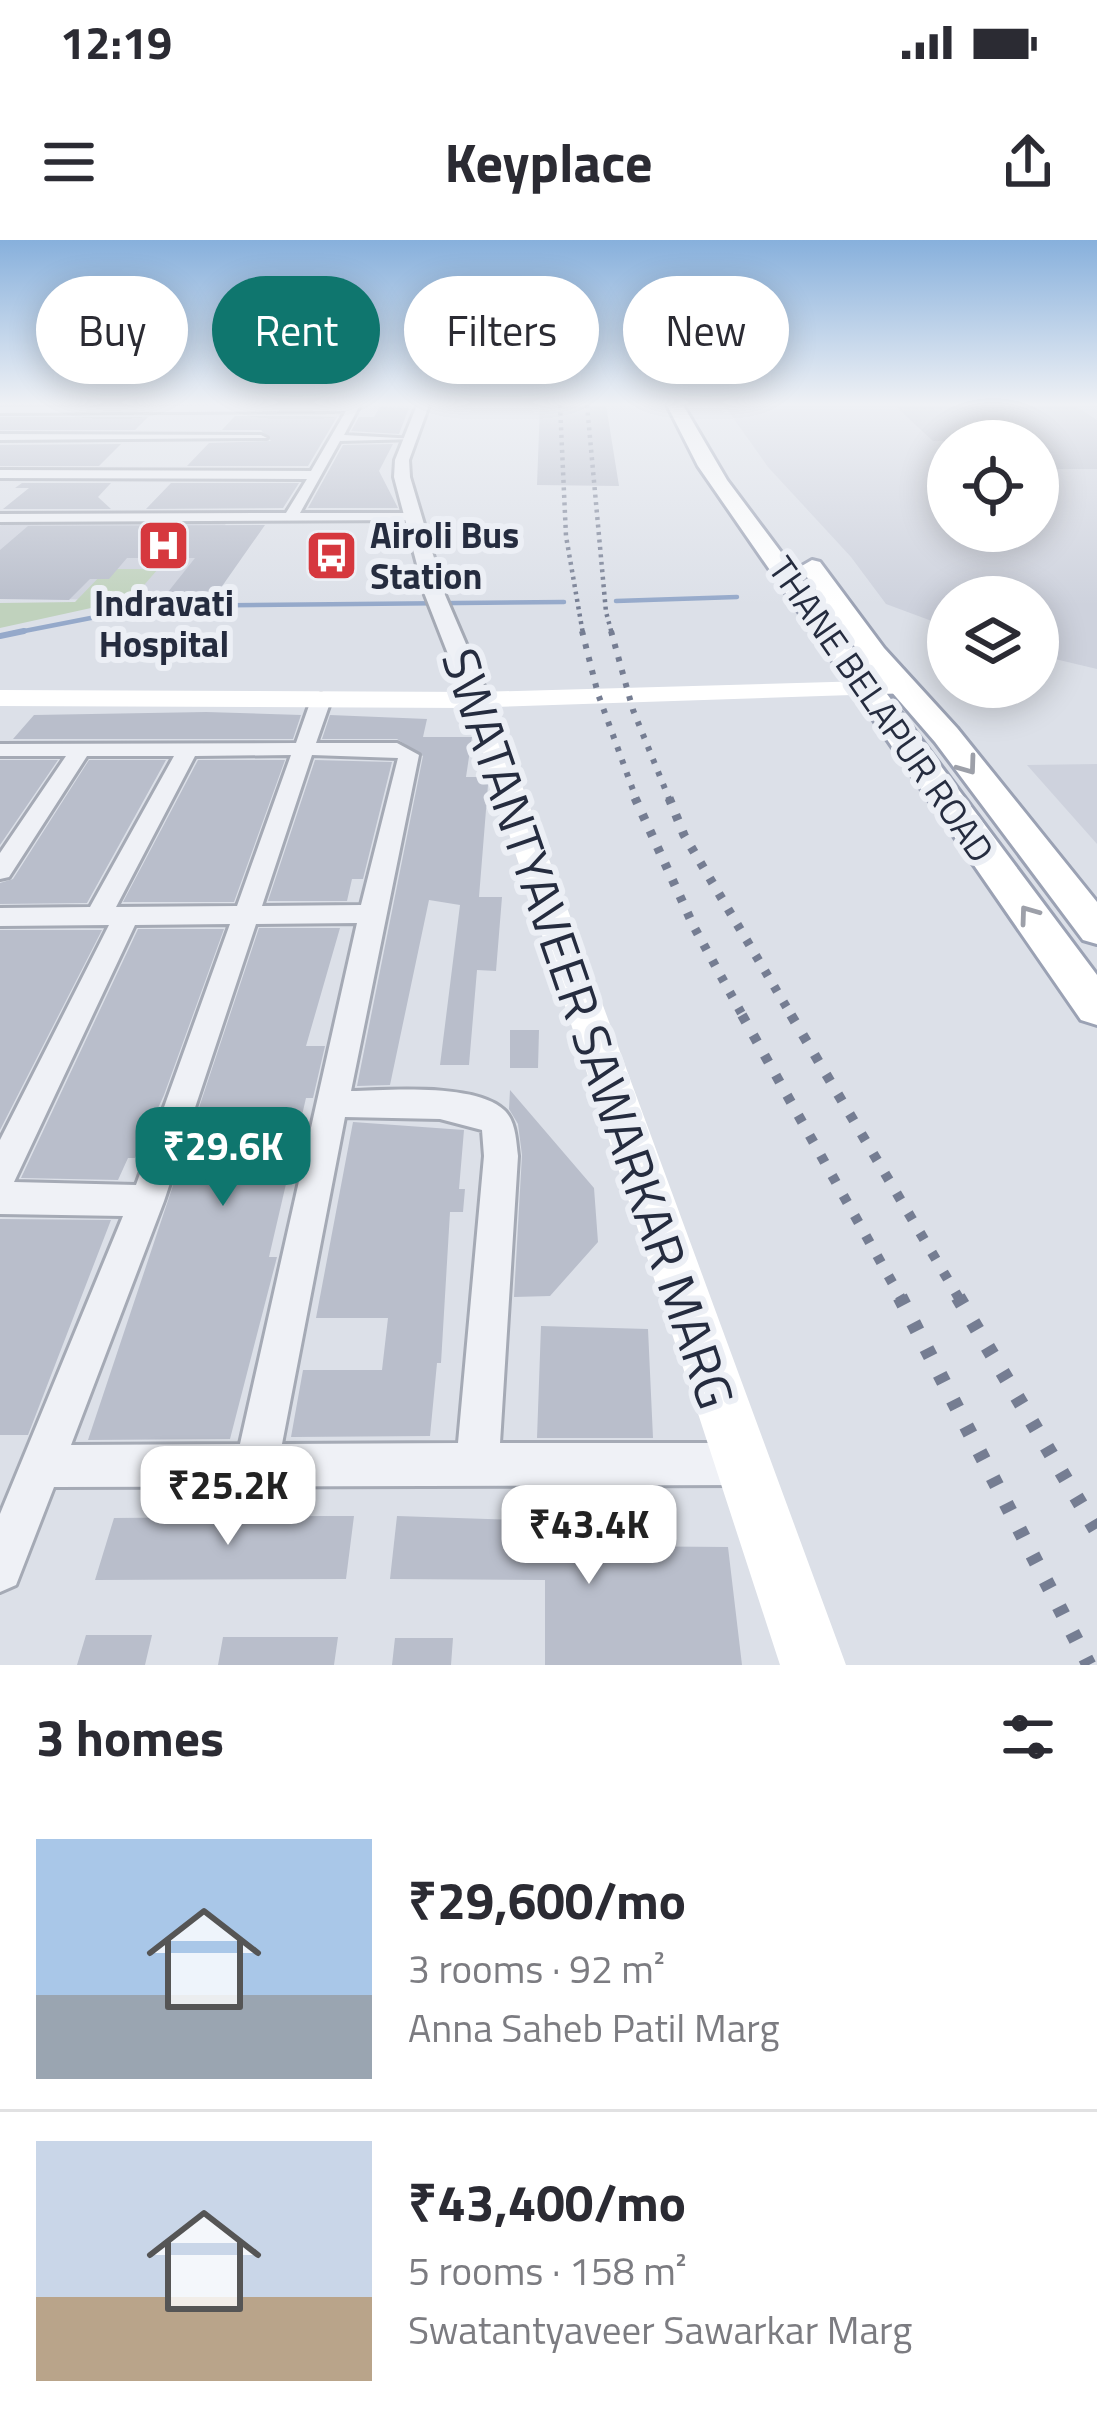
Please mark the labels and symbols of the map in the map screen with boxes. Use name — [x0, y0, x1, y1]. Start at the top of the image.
place label: Airoli Bus Station — [370, 507, 519, 603]
hospital icon: Indravati Hospital — [136, 518, 192, 574]
bus stop icon: Airoli Bus Station — [303, 527, 359, 583]
street label: THANE BELAPUR ROAD — [756, 545, 1008, 873]
place label: Indravati Hospital — [94, 575, 234, 671]
street label: SWATANTYAVEER SAWARKAR MARG — [422, 638, 756, 1418]
one-way arrow — [954, 753, 976, 774]
one-way arrow — [1020, 906, 1042, 927]
pin: ₹29.6K — [125, 1107, 321, 1209]
pin: ₹25.2K — [130, 1446, 326, 1548]
pin: ₹43.4K — [491, 1485, 687, 1587]

